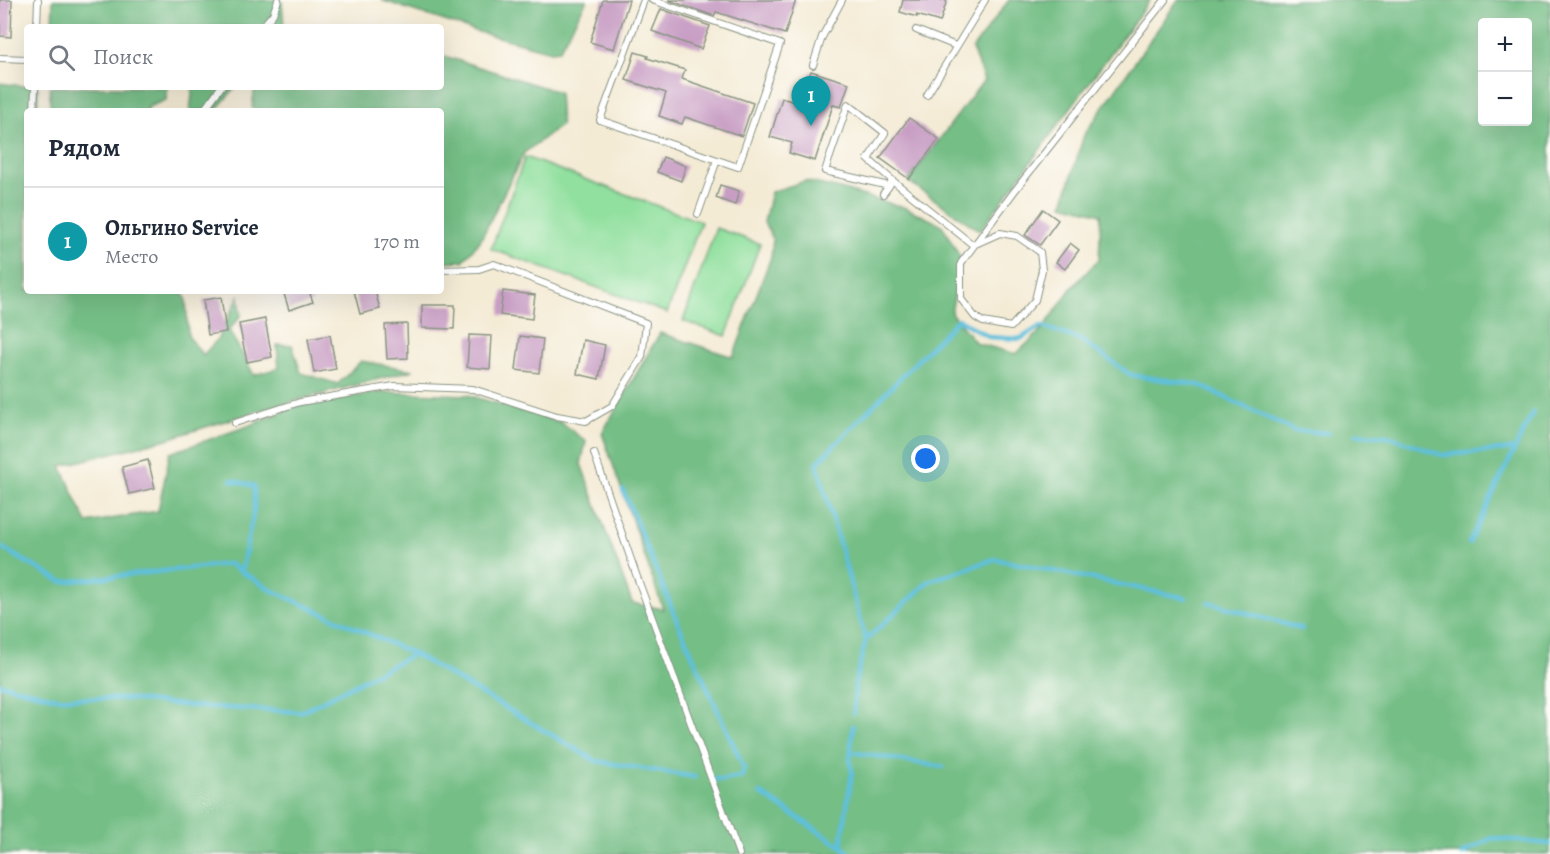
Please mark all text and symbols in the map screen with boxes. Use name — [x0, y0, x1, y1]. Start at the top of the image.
map controls — [1478, 18, 1532, 126]
button: + — [1478, 18, 1532, 72]
search box — [24, 24, 444, 90]
icon: search — [45, 41, 78, 74]
text: Поиск — [93, 42, 153, 72]
button: − — [1478, 72, 1532, 126]
pin: 1 — [792, 76, 830, 126]
text: Рядом — [48, 130, 120, 165]
text: Ольгино Service — [105, 213, 259, 243]
text: 1 — [64, 228, 71, 255]
text: 170 m — [374, 228, 420, 255]
text: Место — [105, 243, 158, 270]
your location — [911, 444, 940, 473]

